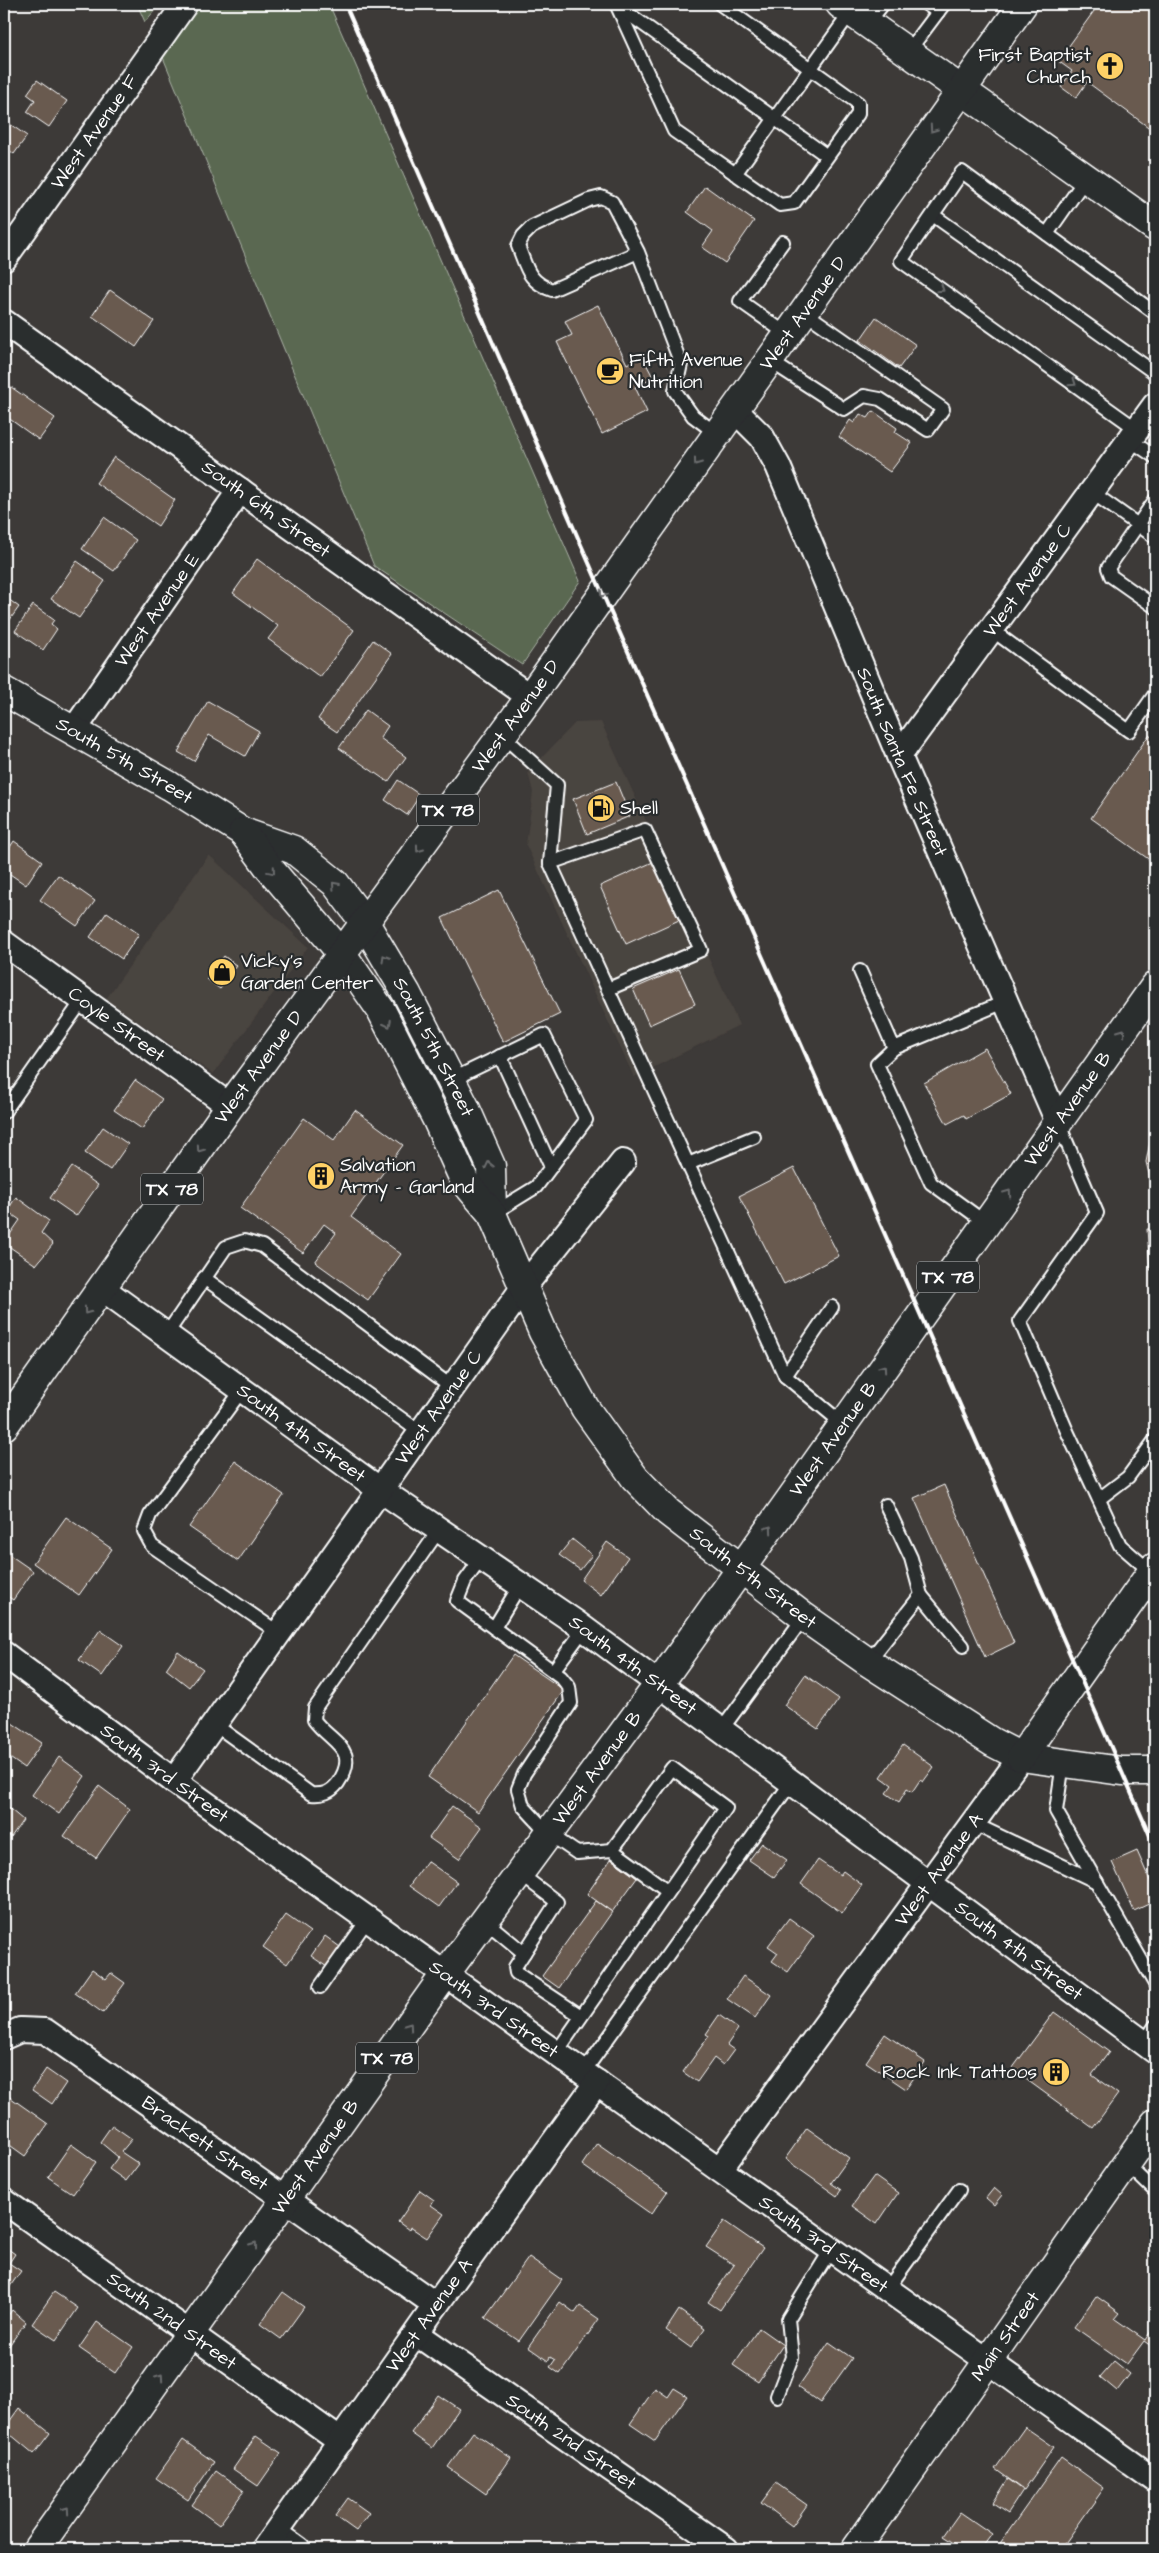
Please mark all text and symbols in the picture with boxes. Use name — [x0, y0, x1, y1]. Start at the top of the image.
place label: First Baptist Church — [978, 42, 1092, 91]
church icon: First Baptist Church — [1095, 51, 1125, 81]
street label: West Avenue F — [44, 69, 145, 195]
one-way arrow — [930, 124, 939, 133]
street label: West Avenue D — [753, 250, 853, 376]
one-way arrow — [935, 283, 944, 292]
place label: Fifth Avenue Nutrition — [629, 347, 743, 396]
cafe icon: Fifth Avenue Nutrition — [595, 356, 625, 386]
one-way arrow — [1067, 377, 1077, 386]
street label: South 6th Street — [196, 454, 336, 564]
one-way arrow — [695, 456, 703, 465]
street label: West Avenue C — [977, 517, 1079, 643]
street label: West Avenue E — [108, 547, 206, 673]
one-way arrow — [600, 588, 609, 598]
street label: West Avenue D — [465, 654, 566, 779]
street label: South Santa Fe Street — [850, 663, 955, 861]
street label: South 5th Street — [51, 710, 198, 811]
fuel station icon: Shell — [586, 793, 616, 823]
road number: TX 78 — [417, 794, 479, 826]
place label: Shell — [620, 795, 658, 822]
one-way arrow — [416, 844, 425, 853]
one-way arrow — [267, 865, 275, 874]
one-way arrow — [332, 881, 341, 890]
place label: Vicky's Garden Center — [241, 948, 374, 997]
one-way arrow — [382, 954, 392, 963]
shop icon: Vicky's Garden Center — [207, 957, 237, 987]
street label: South 5th Street — [386, 972, 481, 1121]
street label: Coyle Street — [63, 980, 171, 1069]
street label: West Avenue D — [208, 1005, 309, 1129]
one-way arrow — [382, 1019, 392, 1028]
one-way arrow — [1116, 1028, 1125, 1038]
street label: West Avenue B — [1017, 1045, 1118, 1172]
one-way arrow — [197, 1143, 206, 1153]
place label: Salvation Army - Garland — [340, 1152, 474, 1202]
building icon: Salvation Army - Garland — [306, 1161, 336, 1191]
one-way arrow — [484, 1161, 495, 1170]
road number: TX 78 — [141, 1174, 203, 1204]
one-way arrow — [1002, 1189, 1011, 1199]
road number: TX 78 — [917, 1262, 979, 1292]
one-way arrow — [84, 1305, 93, 1315]
street label: West Avenue C — [388, 1344, 489, 1470]
one-way arrow — [877, 1364, 886, 1374]
street label: West Avenue B — [783, 1375, 884, 1502]
street label: South 4th Street — [231, 1377, 372, 1489]
street label: South 5th Street — [684, 1520, 822, 1636]
one-way arrow — [763, 1526, 772, 1535]
street label: South 4th Street — [563, 1608, 703, 1722]
street label: West Avenue B — [546, 1705, 648, 1831]
street label: South 3rd Street — [95, 1717, 235, 1830]
street label: West Avenue A — [888, 1807, 989, 1932]
street label: South 4th Street — [949, 1894, 1089, 2007]
street label: South 3rd Street — [424, 1953, 564, 2065]
one-way arrow — [403, 2023, 412, 2032]
road number: TX 78 — [356, 2042, 418, 2074]
building icon: Rock Ink Tattoos — [1041, 2057, 1071, 2087]
place label: Rock Ink Tattoos — [882, 2059, 1037, 2086]
street label: Brackett Street — [136, 2089, 274, 2197]
street label: West Avenue B — [265, 2093, 366, 2220]
street label: South 3rd Street — [753, 2188, 894, 2300]
one-way arrow — [248, 2241, 257, 2251]
street label: West Avenue A — [379, 2253, 479, 2378]
street label: South 2nd Street — [101, 2265, 242, 2376]
street label: Main Street — [964, 2286, 1046, 2387]
one-way arrow — [154, 2373, 163, 2383]
street label: South 2nd Street — [501, 2386, 642, 2497]
one-way arrow — [59, 2506, 69, 2515]

